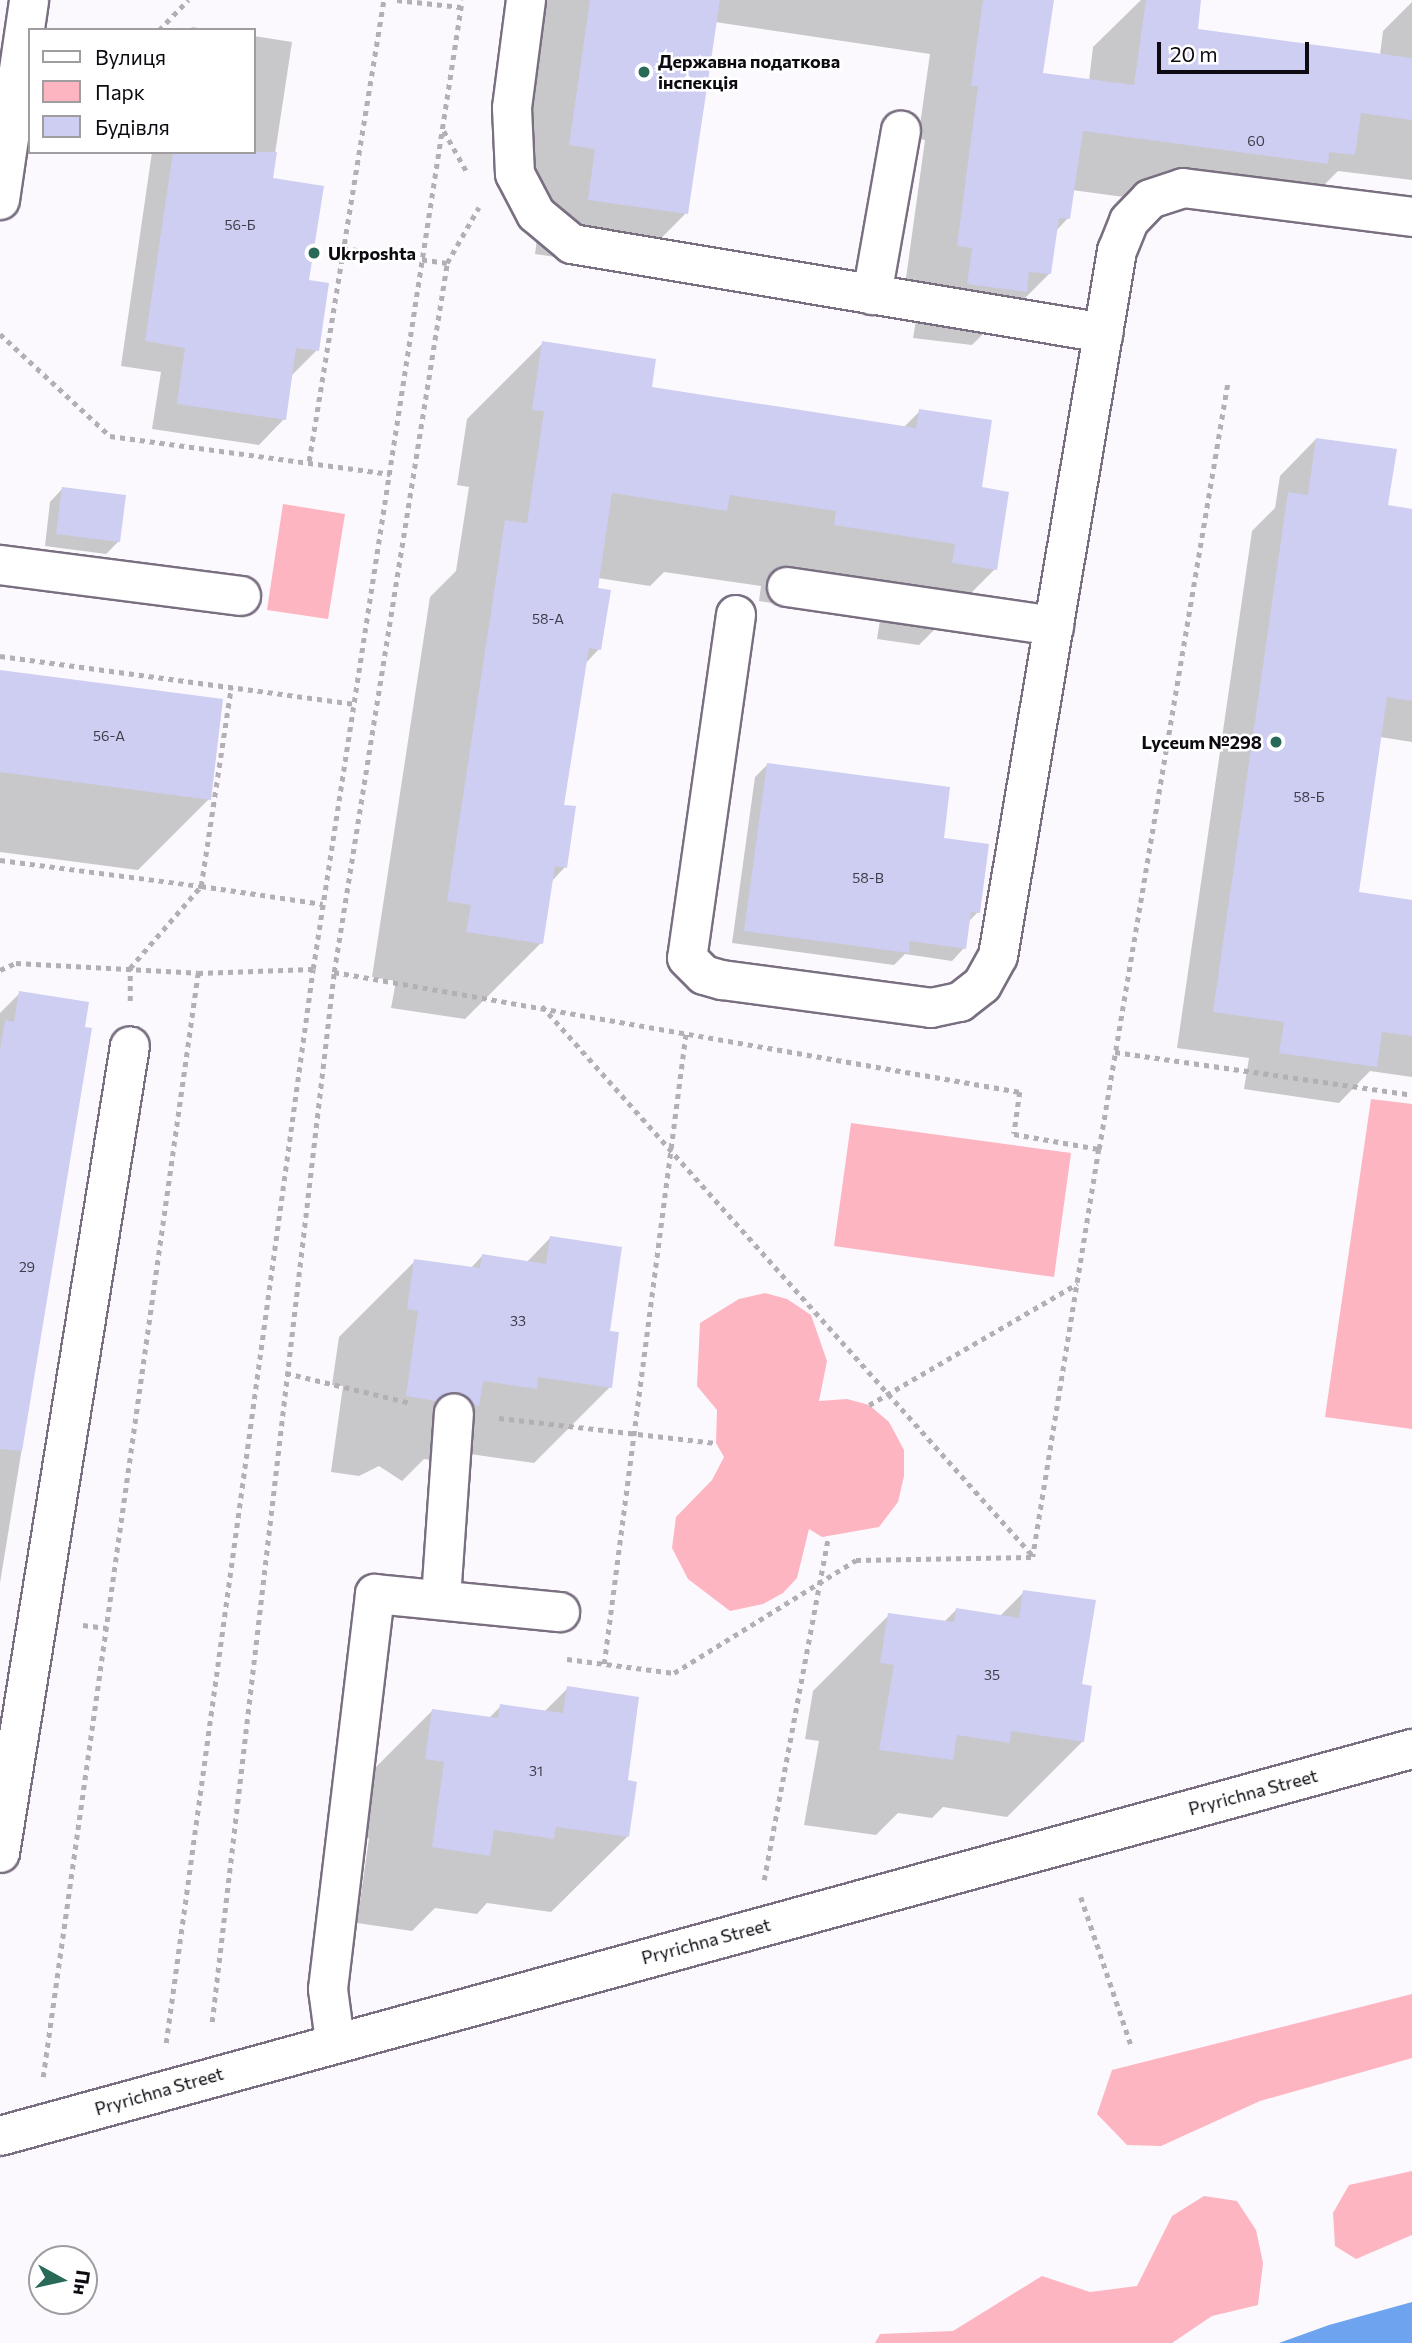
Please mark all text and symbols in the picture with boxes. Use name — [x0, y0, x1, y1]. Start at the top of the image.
legend — [28, 28, 256, 154]
scale bar — [1160, 28, 1312, 72]
text: 20 m — [1170, 41, 1218, 66]
text: Вулиця — [95, 44, 166, 69]
place label: Державна податкова інспекція — [658, 51, 840, 94]
marker: Державна податкова інспекція — [636, 64, 652, 80]
text: Парк — [95, 79, 145, 104]
text: Будівля — [95, 114, 170, 139]
house number: 60 — [1247, 133, 1265, 149]
house number: 56-Б — [224, 217, 256, 233]
place label: Ukrposhta — [328, 242, 416, 264]
marker: Ukrposhta — [306, 245, 322, 261]
house number: 58-А — [532, 611, 564, 627]
house number: 56-А — [93, 728, 125, 744]
place label: Lyceum №298 — [1141, 731, 1262, 753]
marker: Lyceum №298 — [1268, 734, 1284, 750]
house number: 58-Б — [1293, 789, 1325, 805]
house number: 58-В — [852, 870, 884, 886]
house number: 29 — [19, 1259, 35, 1275]
house number: 33 — [510, 1313, 526, 1329]
house number: 35 — [984, 1667, 1000, 1683]
house number: 31 — [529, 1763, 543, 1779]
street label: Pryrichna Street — [1186, 1764, 1320, 1820]
street label: Pryrichna Street — [639, 1913, 773, 1969]
street label: Pryrichna Street — [92, 2062, 226, 2120]
north arrow — [28, 2245, 98, 2315]
text: Пн — [69, 2269, 95, 2297]

